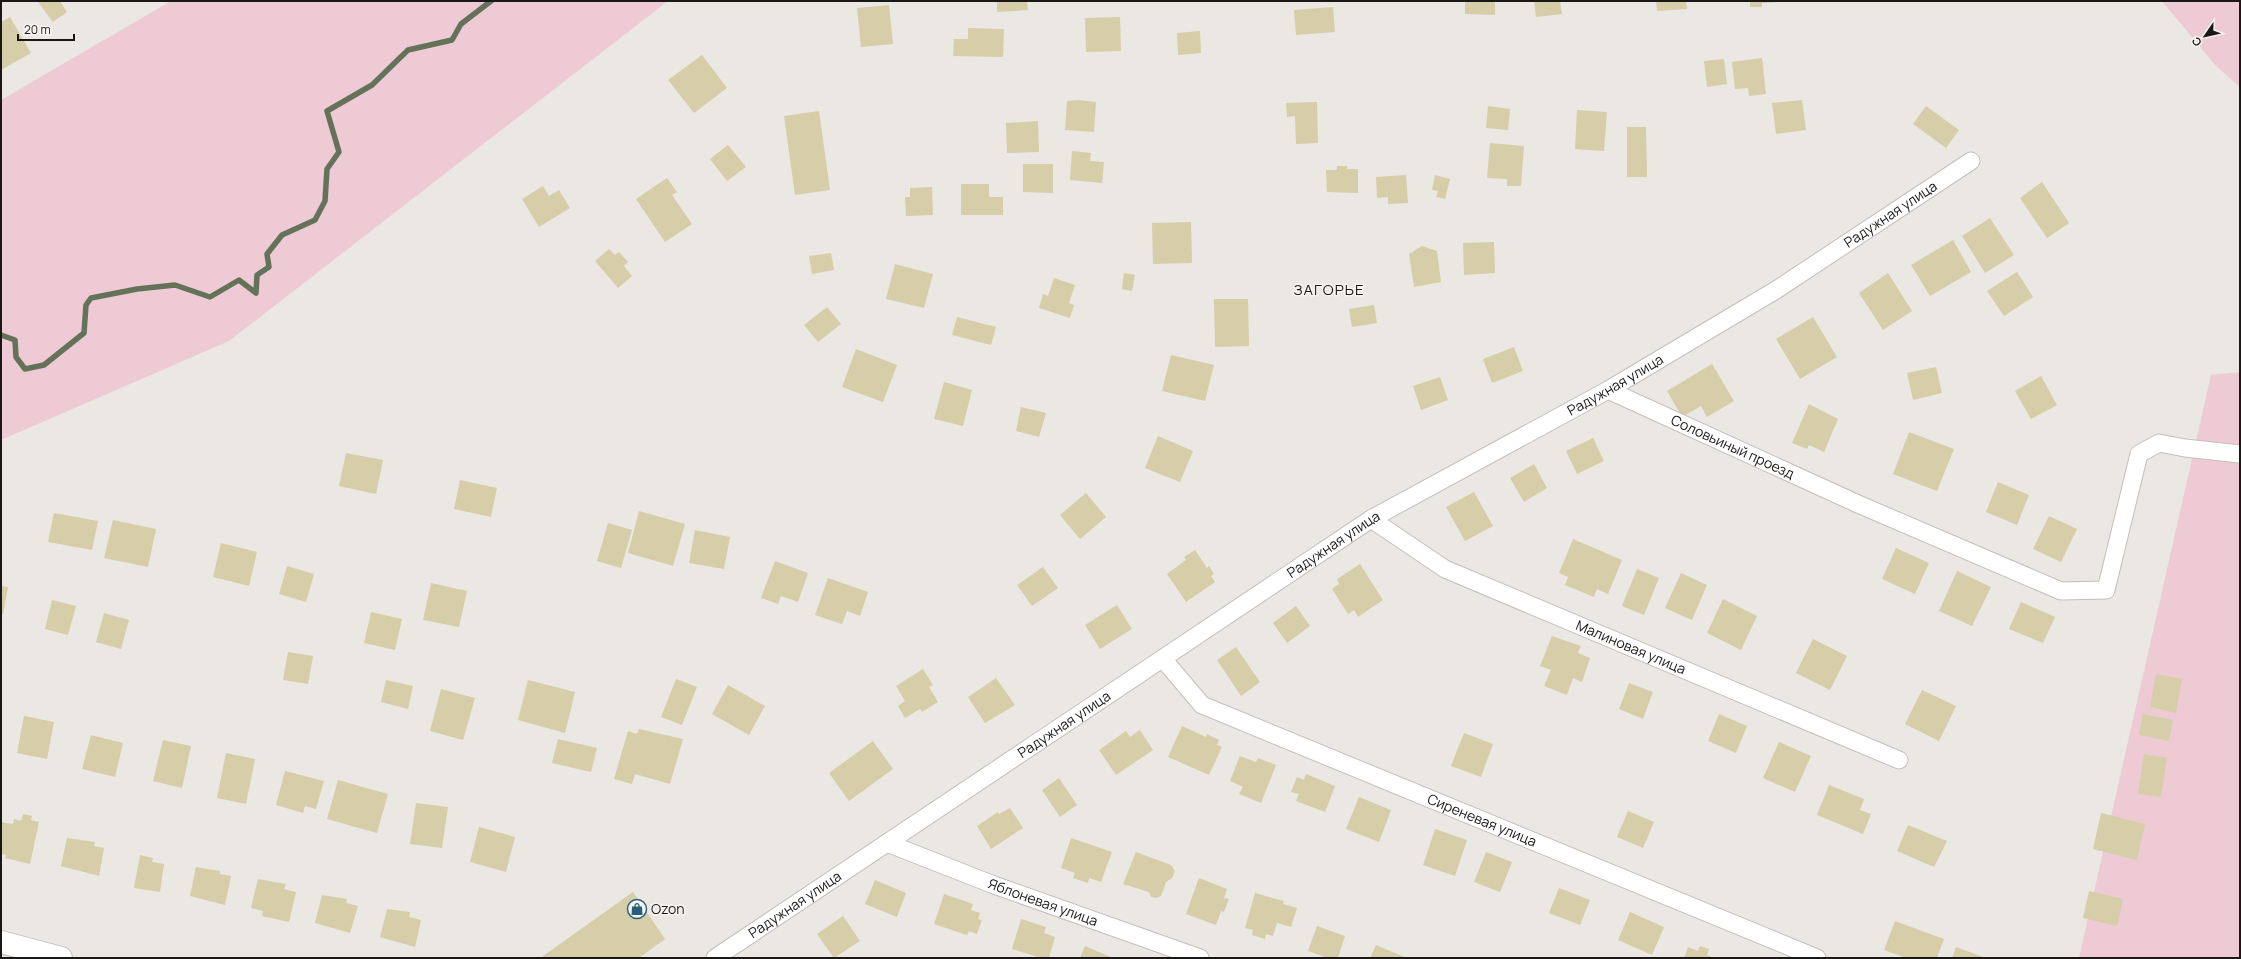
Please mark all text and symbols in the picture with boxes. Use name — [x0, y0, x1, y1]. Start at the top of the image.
scale bar — [18, 16, 74, 42]
north arrow — [2185, 16, 2225, 56]
text: 20 m — [24, 21, 51, 38]
text: С — [2188, 34, 2205, 49]
street label: Радужная улица — [1840, 176, 1941, 252]
district label: ЗАГОРЬЕ — [1293, 279, 1365, 300]
street label: Радужная улица — [1564, 349, 1667, 420]
street label: Соловьиный проезд — [1668, 410, 1798, 483]
street label: Радужная улица — [1283, 506, 1383, 582]
street label: Малиновая улица — [1573, 615, 1689, 678]
street label: Радужная улица — [1014, 686, 1114, 762]
street label: Сиреневая улица — [1425, 789, 1540, 851]
street label: Радужная улица — [744, 866, 845, 942]
street label: Яблоневая улица — [986, 874, 1101, 930]
shop icon: Ozon — [626, 898, 648, 920]
place label: Ozon — [651, 899, 685, 918]

